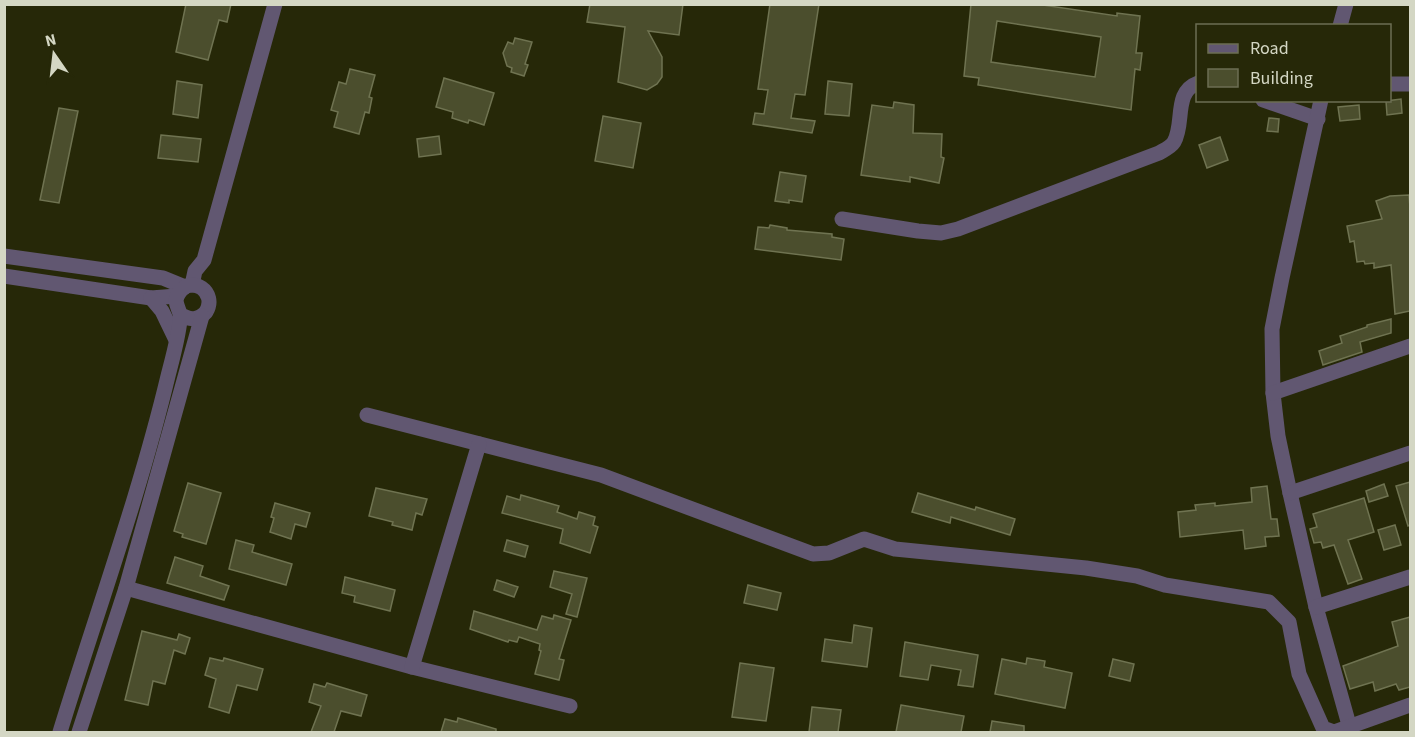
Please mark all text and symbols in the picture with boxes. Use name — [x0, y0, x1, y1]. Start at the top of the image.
north arrow — [24, 24, 84, 84]
legend — [1196, 24, 1391, 102]
text: N — [43, 28, 58, 52]
text: Road — [1250, 36, 1289, 61]
text: Building — [1250, 66, 1313, 91]

